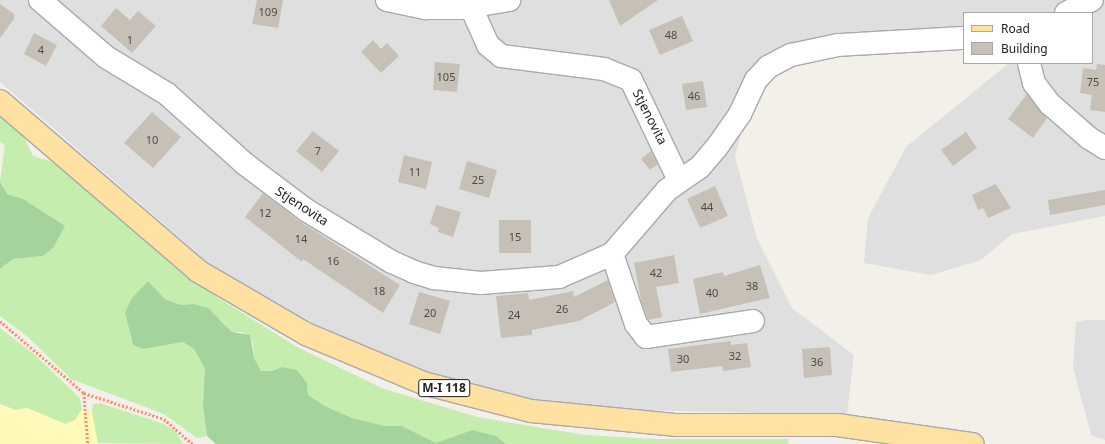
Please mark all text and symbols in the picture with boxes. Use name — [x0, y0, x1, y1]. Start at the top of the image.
house number: 109 — [259, 5, 277, 19]
legend — [963, 12, 1093, 64]
text: Road — [1001, 20, 1030, 37]
house number: 48 — [665, 28, 677, 42]
house number: 1 — [127, 33, 133, 47]
text: Building — [1001, 40, 1048, 57]
house number: 4 — [38, 43, 44, 57]
house number: 105 — [437, 70, 455, 84]
house number: 75 — [1087, 75, 1099, 89]
street label: Stjenovita — [629, 87, 671, 147]
house number: 46 — [688, 89, 700, 103]
house number: 10 — [146, 133, 158, 147]
house number: 7 — [315, 144, 321, 158]
house number: 11 — [409, 165, 421, 179]
house number: 25 — [472, 173, 484, 187]
street label: Stjenovita — [273, 183, 331, 229]
house number: 44 — [701, 200, 713, 214]
house number: 12 — [259, 206, 271, 220]
house number: 15 — [509, 230, 521, 244]
house number: 14 — [295, 232, 307, 246]
house number: 16 — [327, 254, 339, 268]
house number: 42 — [650, 266, 662, 280]
house number: 38 — [746, 279, 758, 293]
house number: 18 — [373, 284, 385, 298]
house number: 40 — [706, 286, 718, 300]
house number: 26 — [556, 302, 568, 316]
house number: 20 — [424, 306, 436, 320]
house number: 24 — [508, 308, 520, 322]
house number: 32 — [729, 349, 741, 363]
house number: 30 — [677, 352, 689, 366]
house number: 36 — [811, 355, 823, 369]
road number: M-I 118 — [418, 378, 470, 398]

